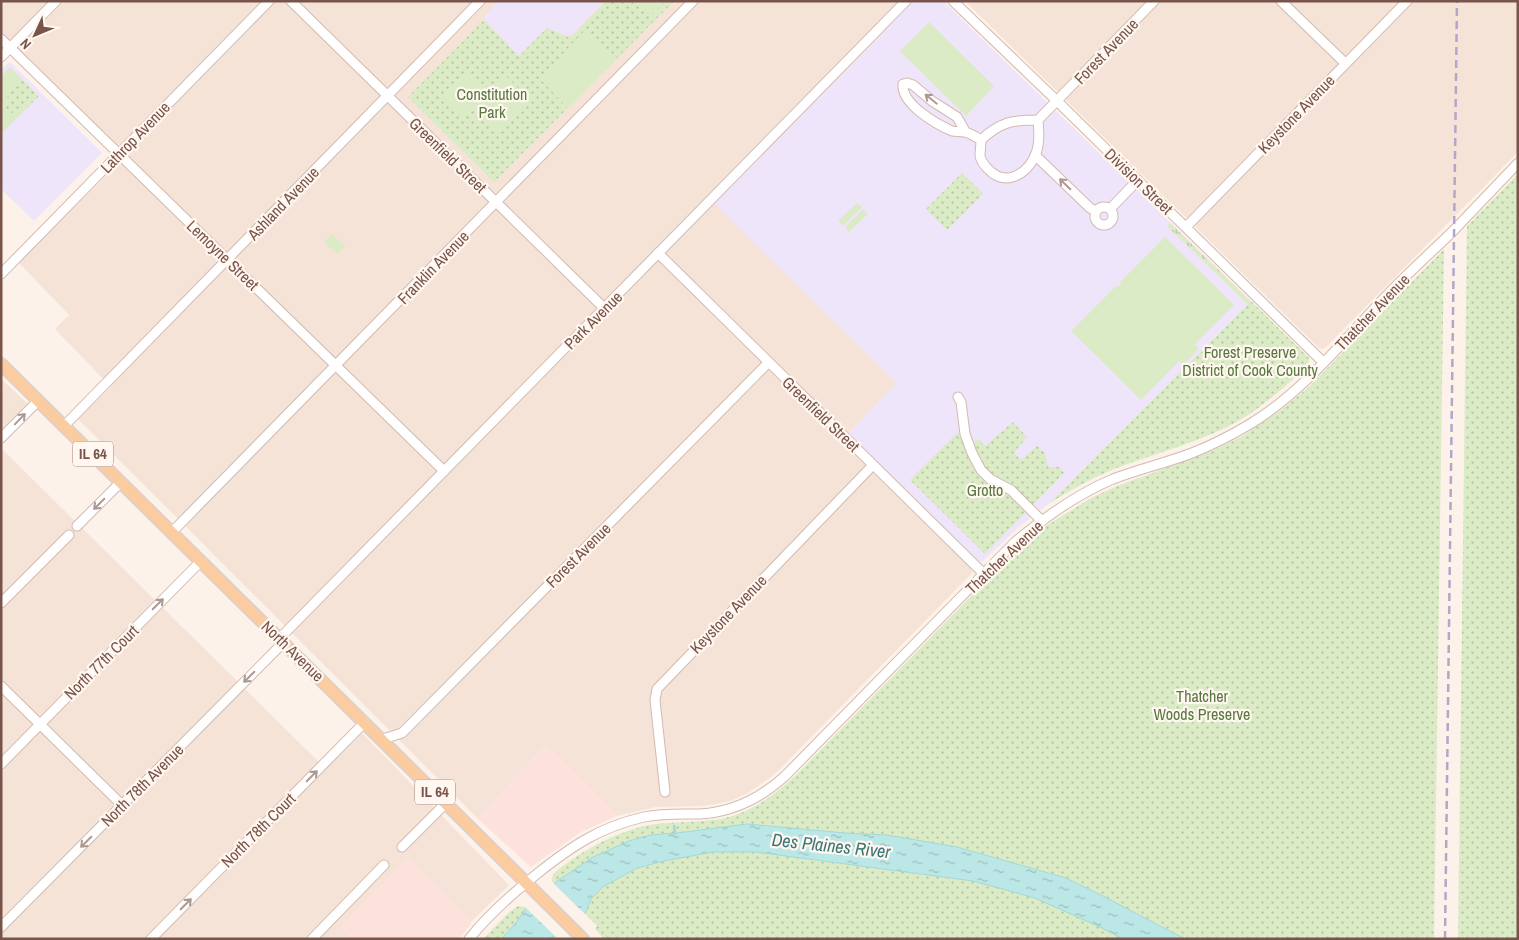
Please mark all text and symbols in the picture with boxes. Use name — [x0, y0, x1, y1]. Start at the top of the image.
north arrow — [10, 10, 60, 60]
street label: Forest Avenue — [1069, 13, 1143, 89]
text: N — [16, 35, 35, 53]
street label: Keystone Avenue — [1253, 70, 1339, 158]
park label: Constitution Park — [457, 83, 527, 123]
one-way arrow — [924, 93, 937, 104]
street label: Lathrop Avenue — [95, 96, 175, 178]
street label: Greenfield Street — [404, 112, 492, 198]
street label: Division Street — [1100, 143, 1178, 219]
street label: Ashland Avenue — [242, 161, 324, 245]
one-way arrow — [1058, 178, 1071, 190]
street label: Lemoyne Street — [182, 215, 264, 295]
street label: Franklin Avenue — [392, 225, 474, 309]
street label: Thatcher Avenue — [1330, 269, 1414, 355]
street label: Park Avenue — [559, 286, 627, 354]
park label: Forest Preserve District of Cook County — [1182, 341, 1318, 381]
street label: Greenfield Street — [777, 371, 865, 457]
one-way arrow — [14, 413, 26, 426]
road number: IL 64 — [73, 442, 113, 466]
park label: Grotto — [967, 479, 1003, 501]
one-way arrow — [93, 498, 105, 510]
street label: Thatcher Avenue — [960, 515, 1048, 599]
street label: Forest Avenue — [541, 518, 615, 592]
street label: Keystone Avenue — [685, 570, 771, 658]
one-way arrow — [152, 599, 164, 611]
street label: North Avenue — [257, 616, 329, 686]
street label: North 77th Court — [59, 620, 143, 704]
one-way arrow — [243, 671, 256, 683]
park label: Thatcher Woods Preserve — [1154, 685, 1250, 725]
street label: North 78th Avenue — [96, 739, 188, 831]
one-way arrow — [306, 770, 318, 782]
road number: IL 64 — [415, 780, 455, 804]
street label: North 78th Court — [216, 788, 300, 872]
water label: Des Plaines River — [771, 827, 893, 864]
one-way arrow — [80, 836, 92, 848]
one-way arrow — [179, 898, 192, 910]

